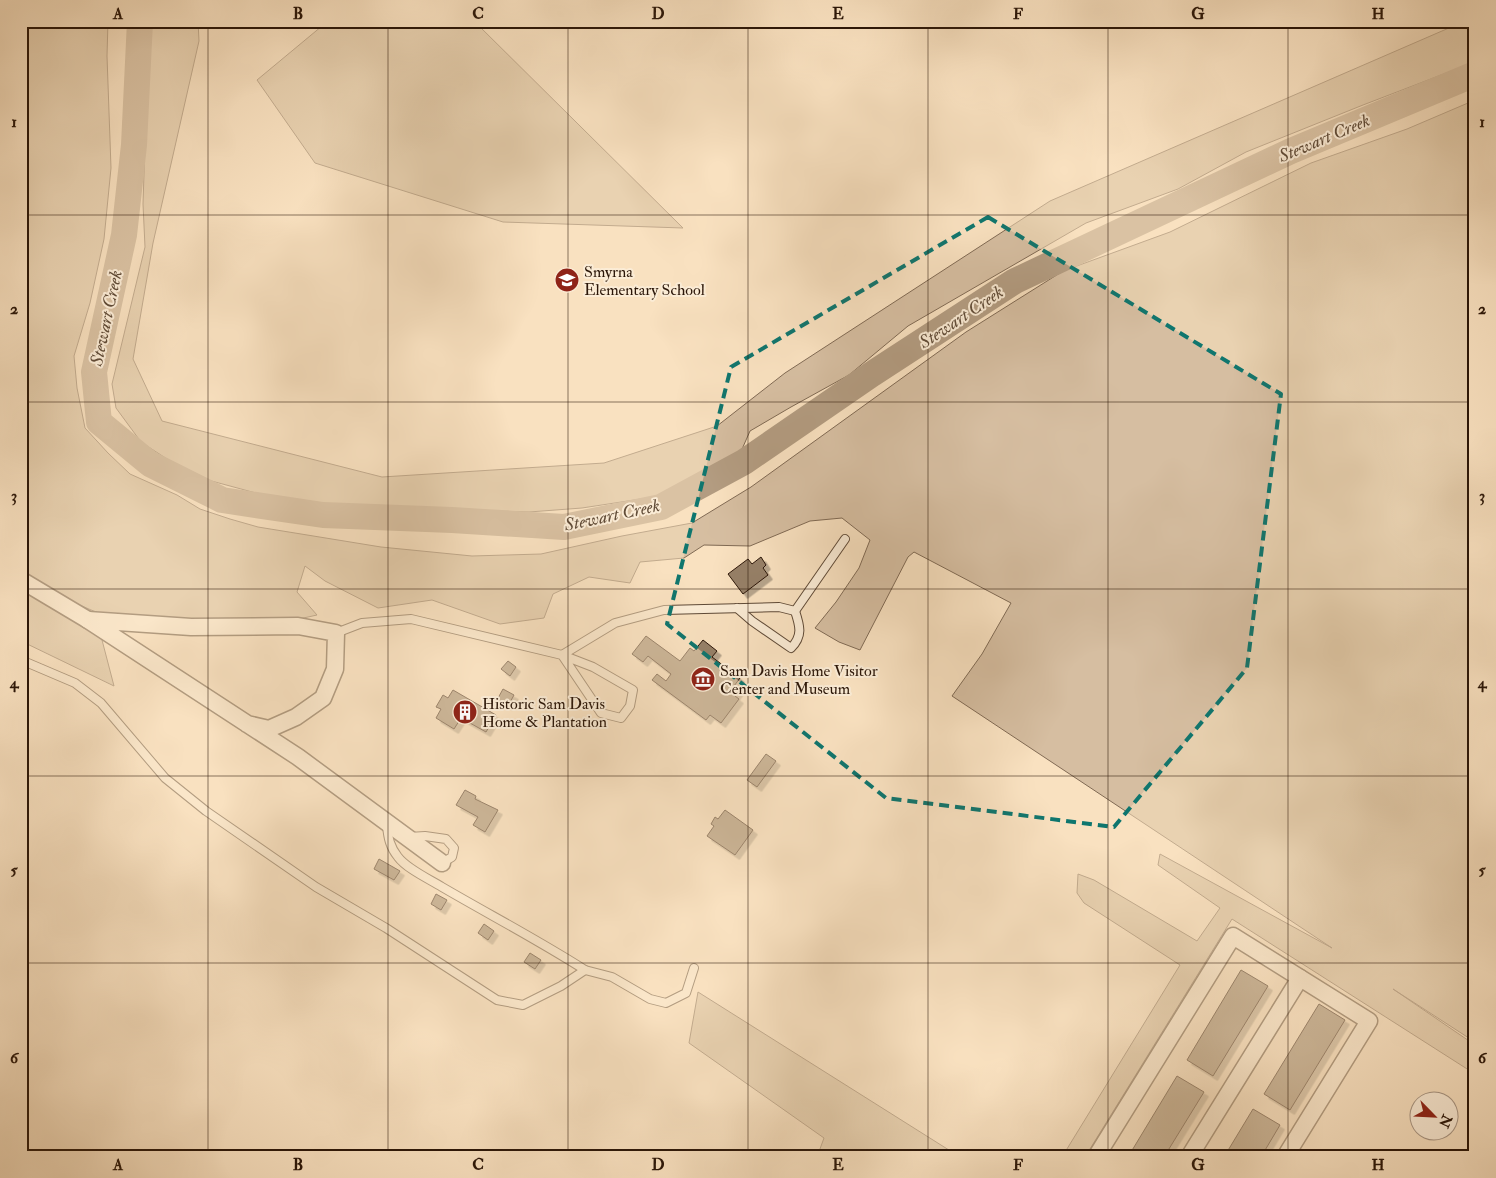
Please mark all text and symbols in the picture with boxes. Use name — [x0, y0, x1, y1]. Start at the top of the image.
text: A — [112, 4, 124, 24]
text: B — [293, 4, 303, 24]
text: C — [472, 4, 484, 24]
text: D — [651, 4, 665, 24]
text: E — [832, 4, 844, 24]
text: F — [1013, 4, 1023, 24]
text: G — [1191, 4, 1205, 24]
text: H — [1371, 4, 1385, 24]
water label: Stewart Creek — [1274, 109, 1373, 168]
text: 1 — [11, 112, 17, 132]
text: 1 — [1479, 112, 1485, 132]
place label: Smyrna Elementary School — [584, 262, 705, 300]
school or university icon: Smyrna Elementary School — [554, 267, 580, 293]
water label: Stewart Creek — [85, 268, 128, 369]
water label: Stewart Creek — [914, 281, 1008, 355]
text: 2 — [10, 299, 18, 319]
text: 2 — [1478, 299, 1486, 319]
text: 3 — [11, 486, 17, 506]
text: 3 — [1479, 486, 1485, 506]
water label: Stewart Creek — [561, 494, 662, 537]
place label: Sam Davis Home Visitor Center and Museum — [720, 661, 878, 699]
museum icon: Sam Davis Home Visitor Center and Museum — [690, 666, 716, 692]
text: 4 — [9, 673, 20, 693]
text: 4 — [1477, 673, 1488, 693]
place label: Historic Sam Davis Home & Plantation — [482, 694, 607, 732]
building icon: Historic Sam Davis Home & Plantation — [452, 699, 478, 725]
text: 5 — [10, 860, 18, 880]
text: 5 — [1478, 860, 1486, 880]
text: 6 — [10, 1048, 20, 1068]
text: 6 — [1478, 1048, 1488, 1068]
north arrow — [1408, 1090, 1458, 1140]
text: N — [1435, 1111, 1456, 1131]
text: A — [112, 1155, 124, 1175]
text: B — [293, 1155, 303, 1175]
text: C — [472, 1155, 484, 1175]
text: D — [651, 1155, 665, 1175]
text: E — [832, 1155, 844, 1175]
text: F — [1013, 1155, 1023, 1175]
text: G — [1191, 1155, 1205, 1175]
text: H — [1371, 1155, 1385, 1175]

